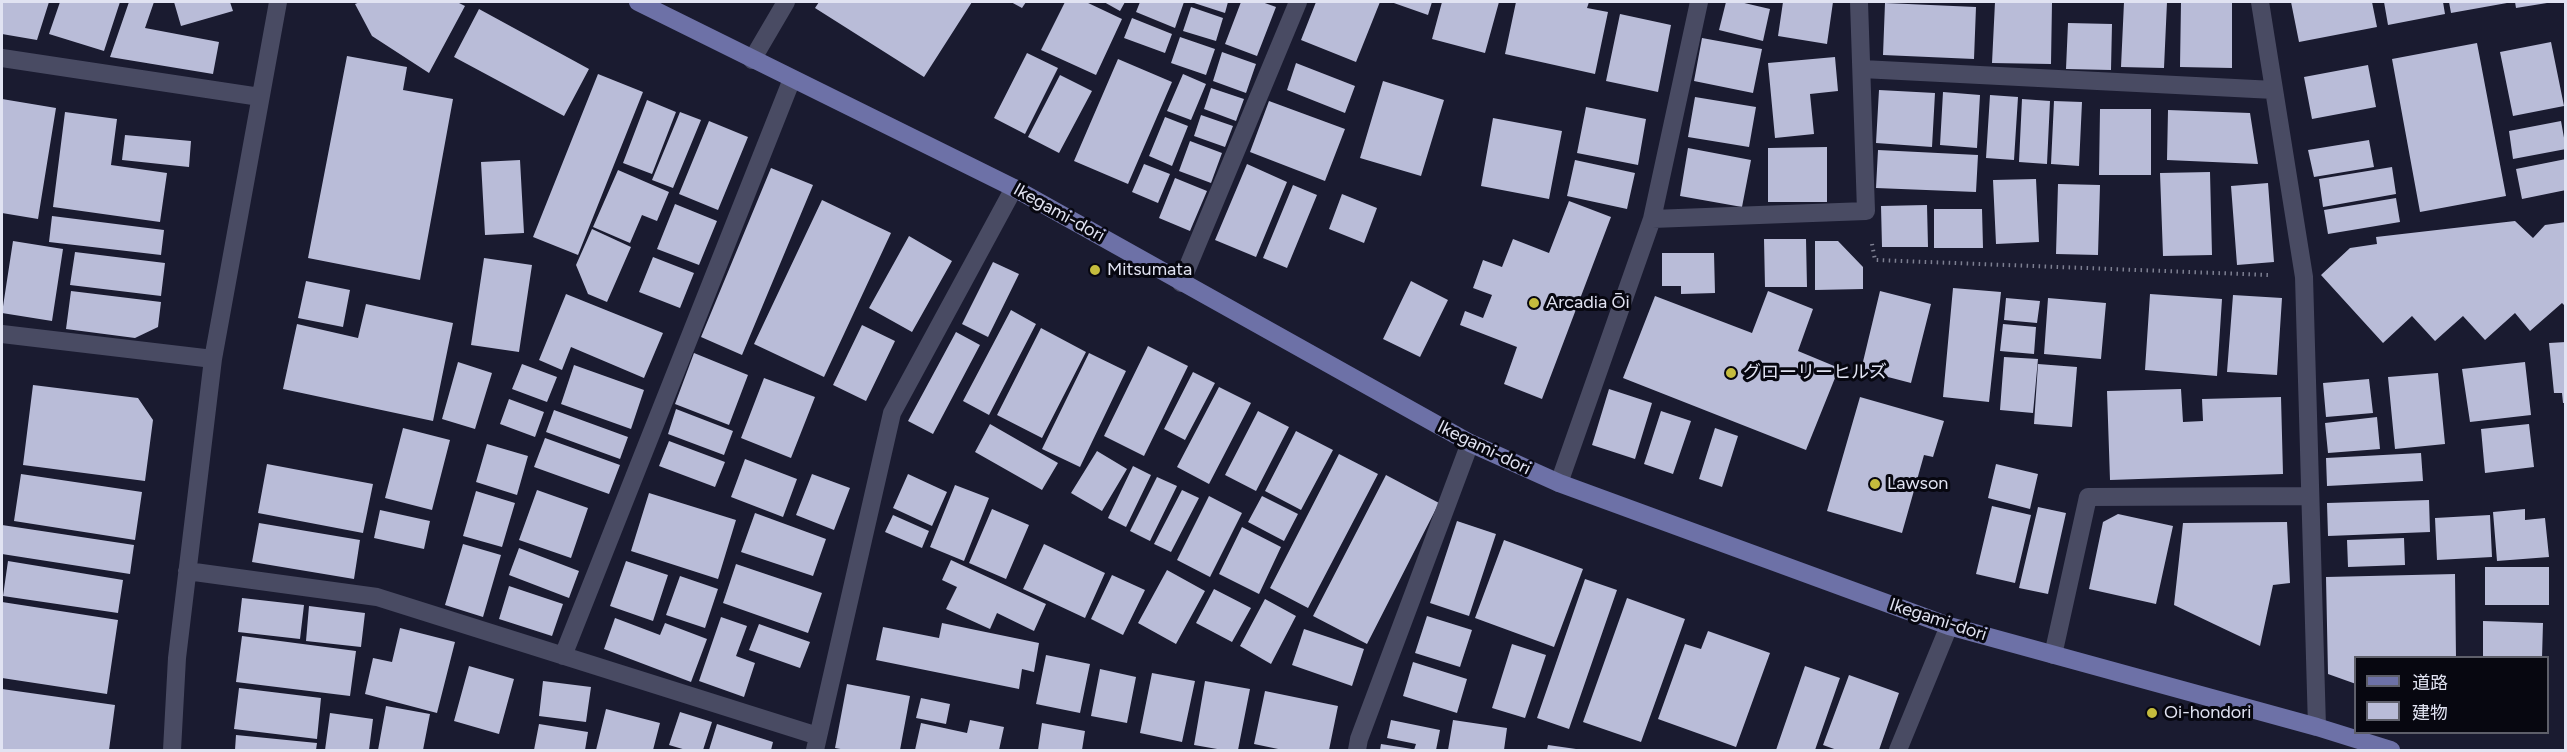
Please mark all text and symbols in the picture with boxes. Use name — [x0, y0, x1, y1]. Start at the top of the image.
street label: Ikegami-dori — [1009, 179, 1109, 247]
place label: Mitsumata — [1107, 259, 1192, 281]
marker: Mitsumata — [1088, 263, 1102, 277]
place label: Arcadia Ōi — [1546, 292, 1630, 314]
marker: Arcadia Ōi — [1527, 296, 1541, 310]
place label: グローリーヒルズ — [1743, 362, 1887, 384]
marker: グローリーヒルズ — [1724, 366, 1738, 380]
street label: Ikegami-dori — [1434, 416, 1534, 480]
place label: Lawson — [1887, 473, 1948, 495]
marker: Lawson — [1868, 477, 1882, 491]
street label: Ikegami-dori — [1887, 594, 1989, 646]
legend — [2354, 656, 2549, 734]
text: 道路 — [2412, 672, 2448, 694]
place label: Oi-hondori — [2164, 702, 2251, 724]
text: 建物 — [2412, 702, 2448, 724]
marker: Oi-hondori — [2145, 706, 2159, 720]

